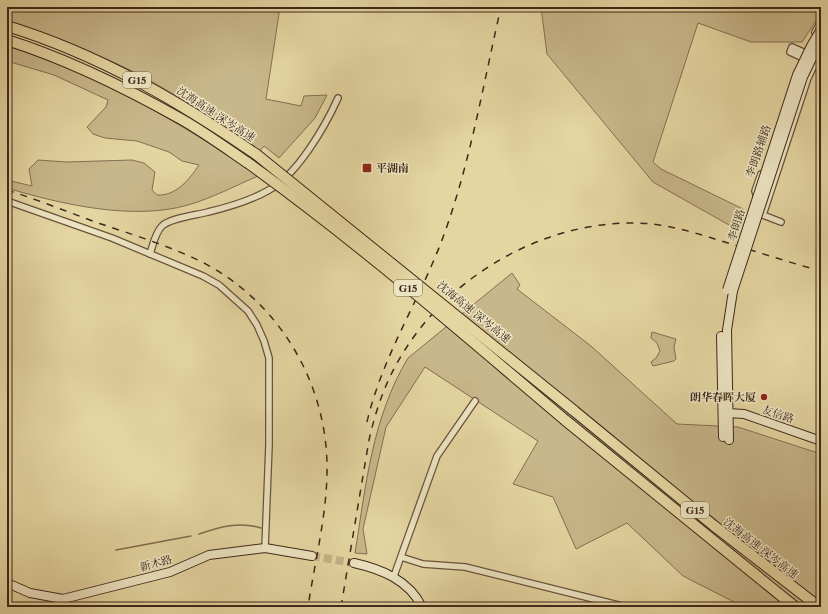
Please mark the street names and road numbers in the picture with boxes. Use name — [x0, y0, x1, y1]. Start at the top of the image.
road number: G15 — [123, 72, 151, 88]
street label: 沈海高速 深岑高速 — [174, 83, 258, 145]
street label: 李朗路辅路 — [742, 123, 774, 179]
street label: 李朗路 — [724, 207, 748, 243]
street label: 沈海高速 深岑高速 — [434, 278, 514, 346]
road number: G15 — [394, 280, 422, 296]
street label: 友信路 — [760, 402, 796, 426]
road number: G15 — [681, 502, 709, 518]
street label: 沈海高速 深岑高速 — [721, 514, 801, 582]
street label: 新木路 — [138, 552, 174, 574]

